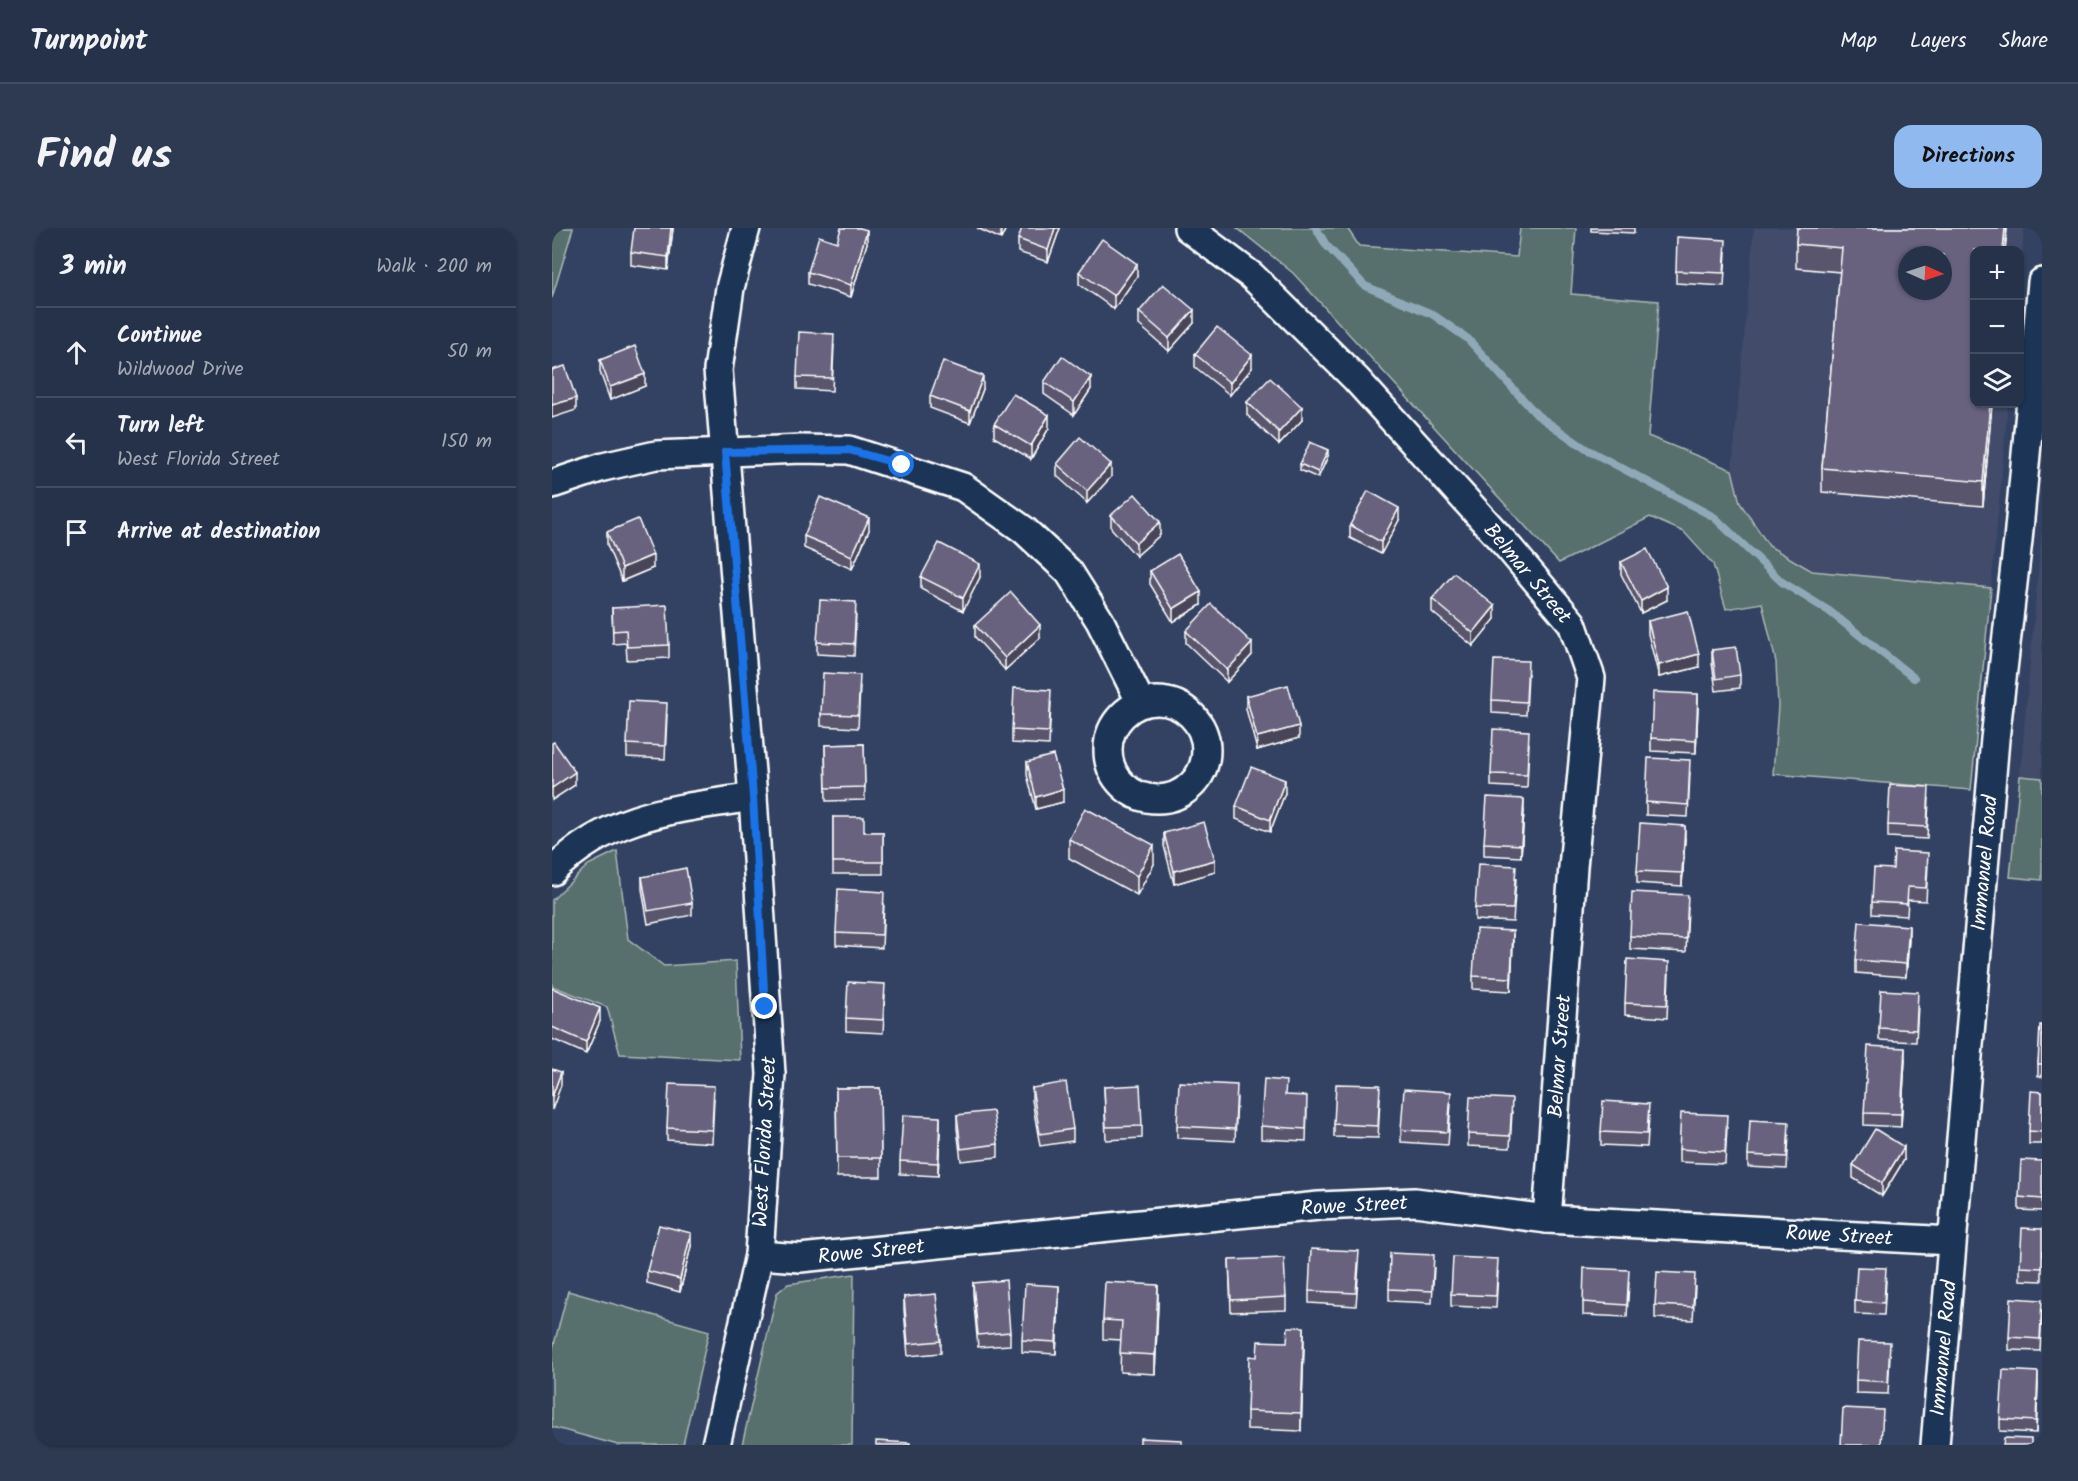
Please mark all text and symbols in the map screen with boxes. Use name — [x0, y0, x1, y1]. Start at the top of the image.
text: Turnpoint — [30, 19, 148, 64]
text: Map — [1840, 25, 1877, 58]
text: Layers — [1910, 25, 1966, 58]
text: Share — [1999, 25, 2048, 58]
text: Find us — [36, 123, 172, 190]
button: Directions — [1894, 125, 2042, 188]
text: 3 min — [60, 246, 127, 288]
north arrow — [1898, 246, 1952, 300]
map controls — [1970, 246, 2024, 408]
button: + — [1970, 246, 2024, 300]
text: Walk · 200 m — [376, 251, 492, 283]
button: − — [1970, 300, 2024, 354]
text: Continue — [117, 319, 202, 354]
icon: ahead — [60, 336, 93, 369]
text: 50 m — [447, 336, 492, 368]
text: Wildwood Drive — [117, 354, 244, 386]
button: layers — [1970, 354, 2024, 408]
text: Turn left — [117, 409, 204, 444]
icon: left — [60, 426, 93, 459]
text: 150 m — [441, 426, 492, 458]
text: West Florida Street — [117, 444, 280, 476]
route start — [888, 451, 914, 477]
text: Arrive at destination — [117, 515, 320, 550]
icon: arrive — [60, 516, 93, 549]
street label: Belmar Street — [1475, 516, 1580, 632]
street label: Immanuel Road — [1963, 793, 2008, 932]
route end — [751, 993, 777, 1019]
street label: Belmar Street — [1540, 993, 1581, 1119]
street label: West Florida Street — [745, 1055, 786, 1228]
street label: Rowe Street — [1300, 1187, 1409, 1226]
street label: Rowe Street — [1785, 1217, 1894, 1256]
street label: Rowe Street — [816, 1230, 927, 1274]
street label: Immanuel Road — [1922, 1278, 1967, 1417]

